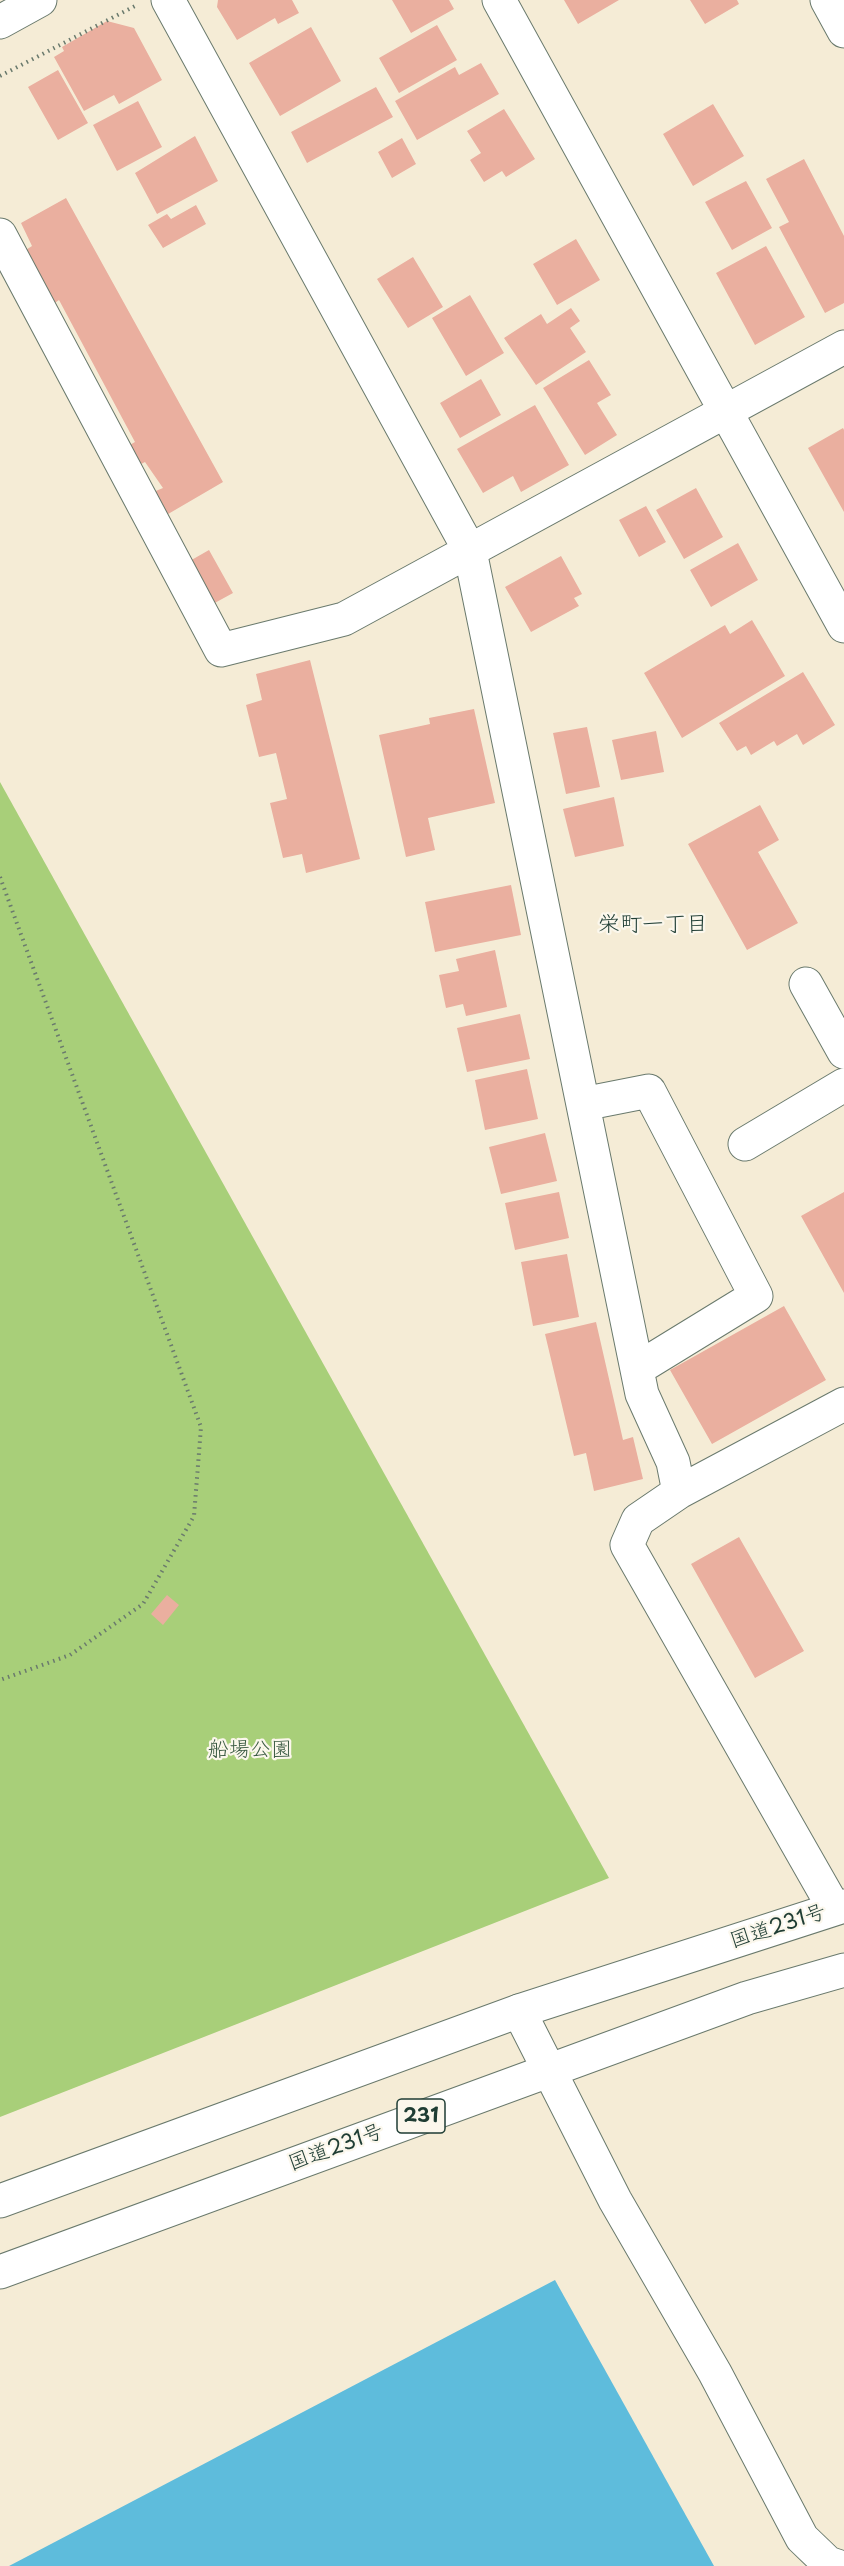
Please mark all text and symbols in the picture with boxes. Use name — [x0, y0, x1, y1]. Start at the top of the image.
district label: 栄町一丁目 — [598, 912, 708, 938]
park label: 船場公園 — [208, 1737, 292, 1763]
street label: 国道231号 — [727, 1900, 829, 1954]
road number: 231 — [397, 2099, 445, 2133]
street label: 国道231号 — [285, 2119, 387, 2177]

